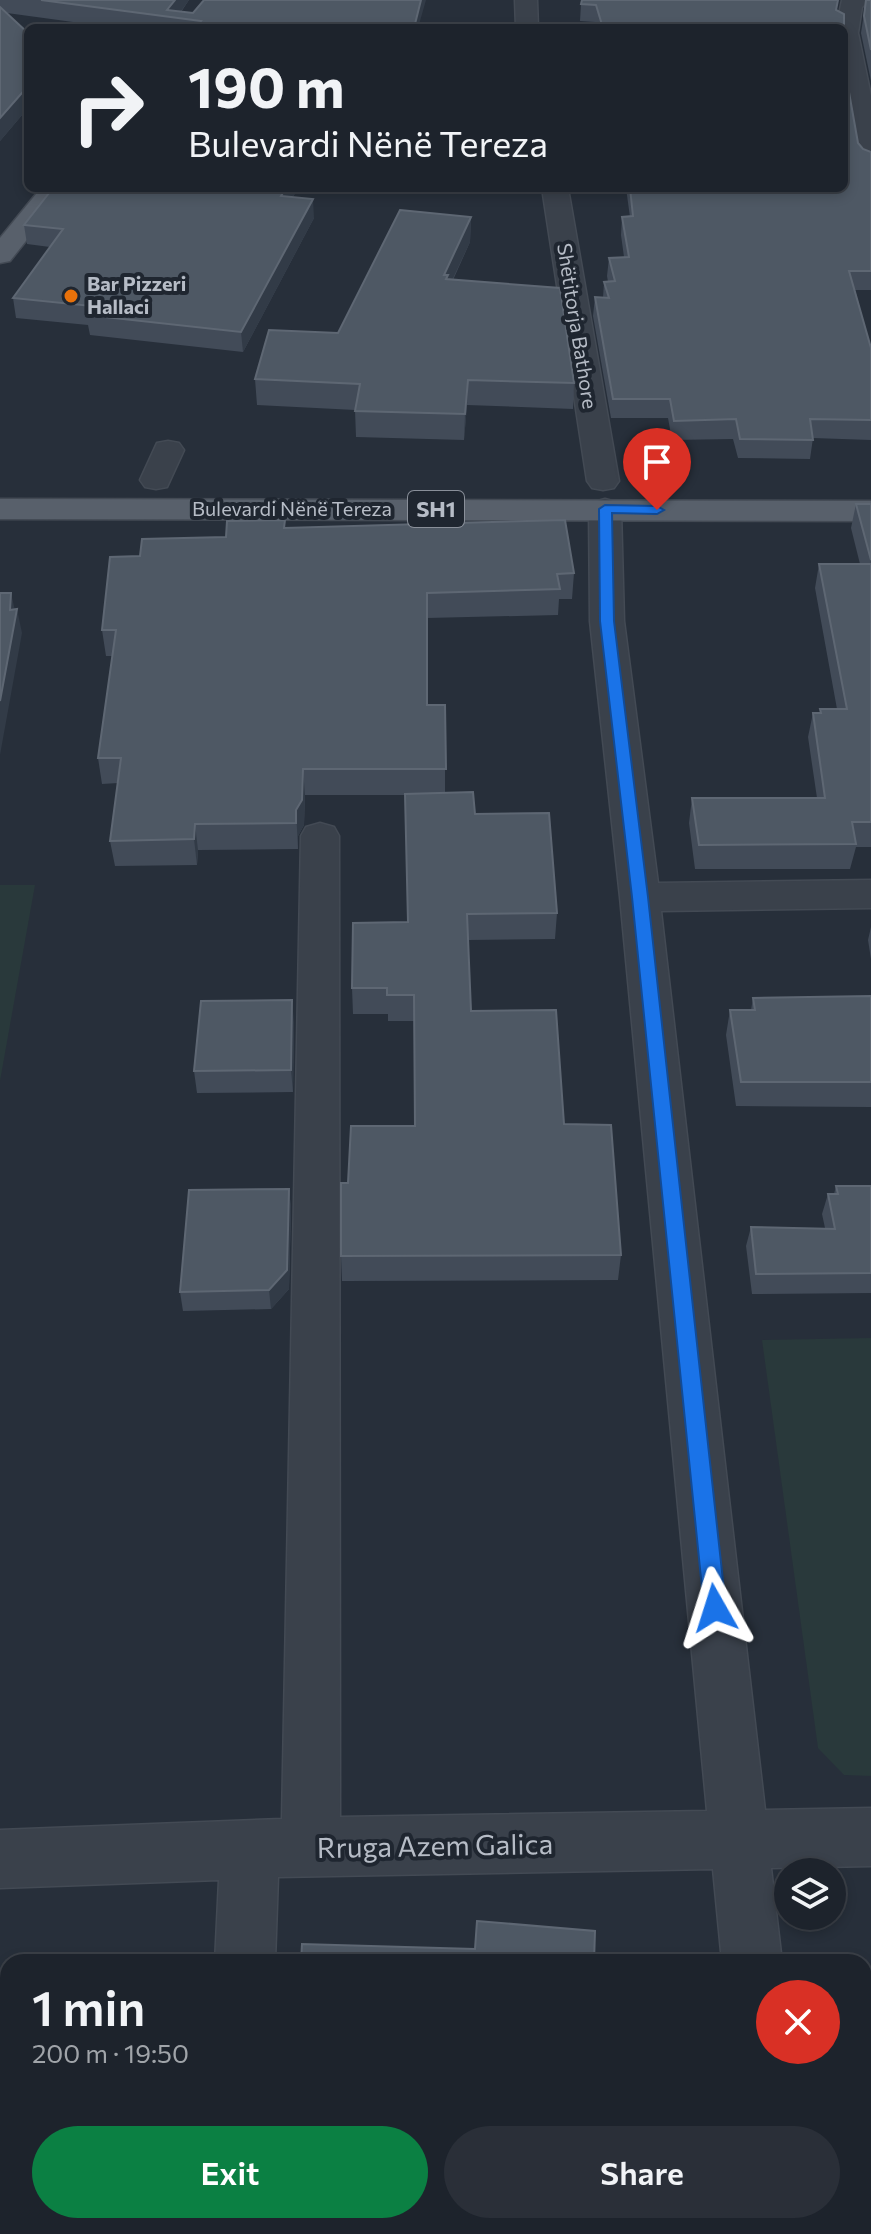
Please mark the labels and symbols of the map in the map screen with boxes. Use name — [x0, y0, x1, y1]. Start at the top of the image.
street label: Shëtitorja Bathore — [553, 241, 603, 410]
place label: Bar Pizzeri Hallaci — [87, 271, 186, 318]
marker: Bar Pizzeri Hallaci — [62, 287, 80, 305]
pin — [623, 428, 691, 510]
road number: SH1 — [408, 491, 464, 527]
street label: Bulevardi Nënë Tereza — [192, 496, 392, 520]
position arrow — [673, 1566, 757, 1650]
street label: Rruga Azem Galica — [317, 1826, 553, 1864]

